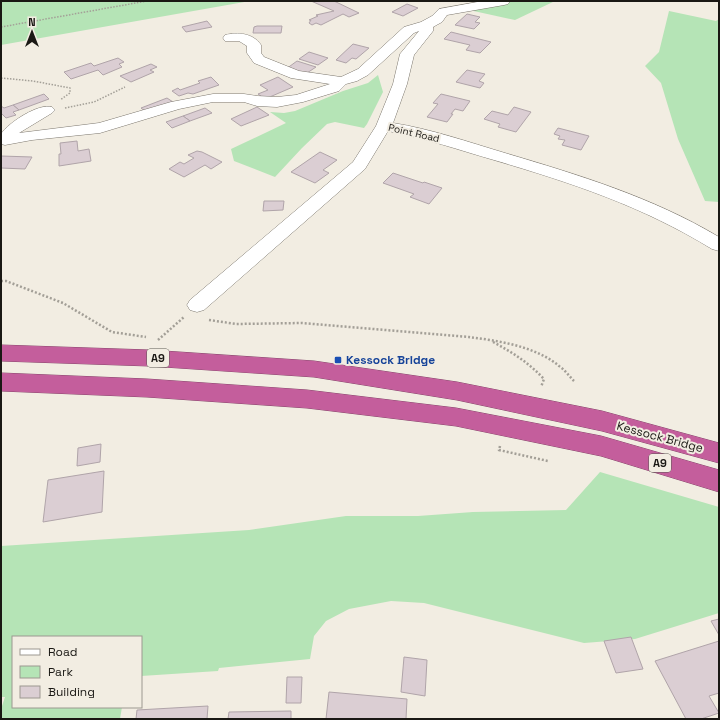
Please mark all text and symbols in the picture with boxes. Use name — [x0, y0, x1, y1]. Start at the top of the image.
north arrow — [12, 12, 52, 52]
text: N — [28, 15, 36, 29]
street label: Point Road — [387, 121, 441, 145]
road number: A9 — [147, 349, 169, 367]
place label: Kessock Bridge — [346, 352, 435, 368]
marker: Kessock Bridge — [333, 355, 343, 365]
street label: Kessock Bridge — [615, 418, 705, 456]
road number: A9 — [649, 454, 671, 472]
legend — [12, 636, 142, 708]
text: Road — [48, 644, 77, 660]
text: Park — [48, 664, 73, 680]
text: Building — [48, 684, 95, 700]

